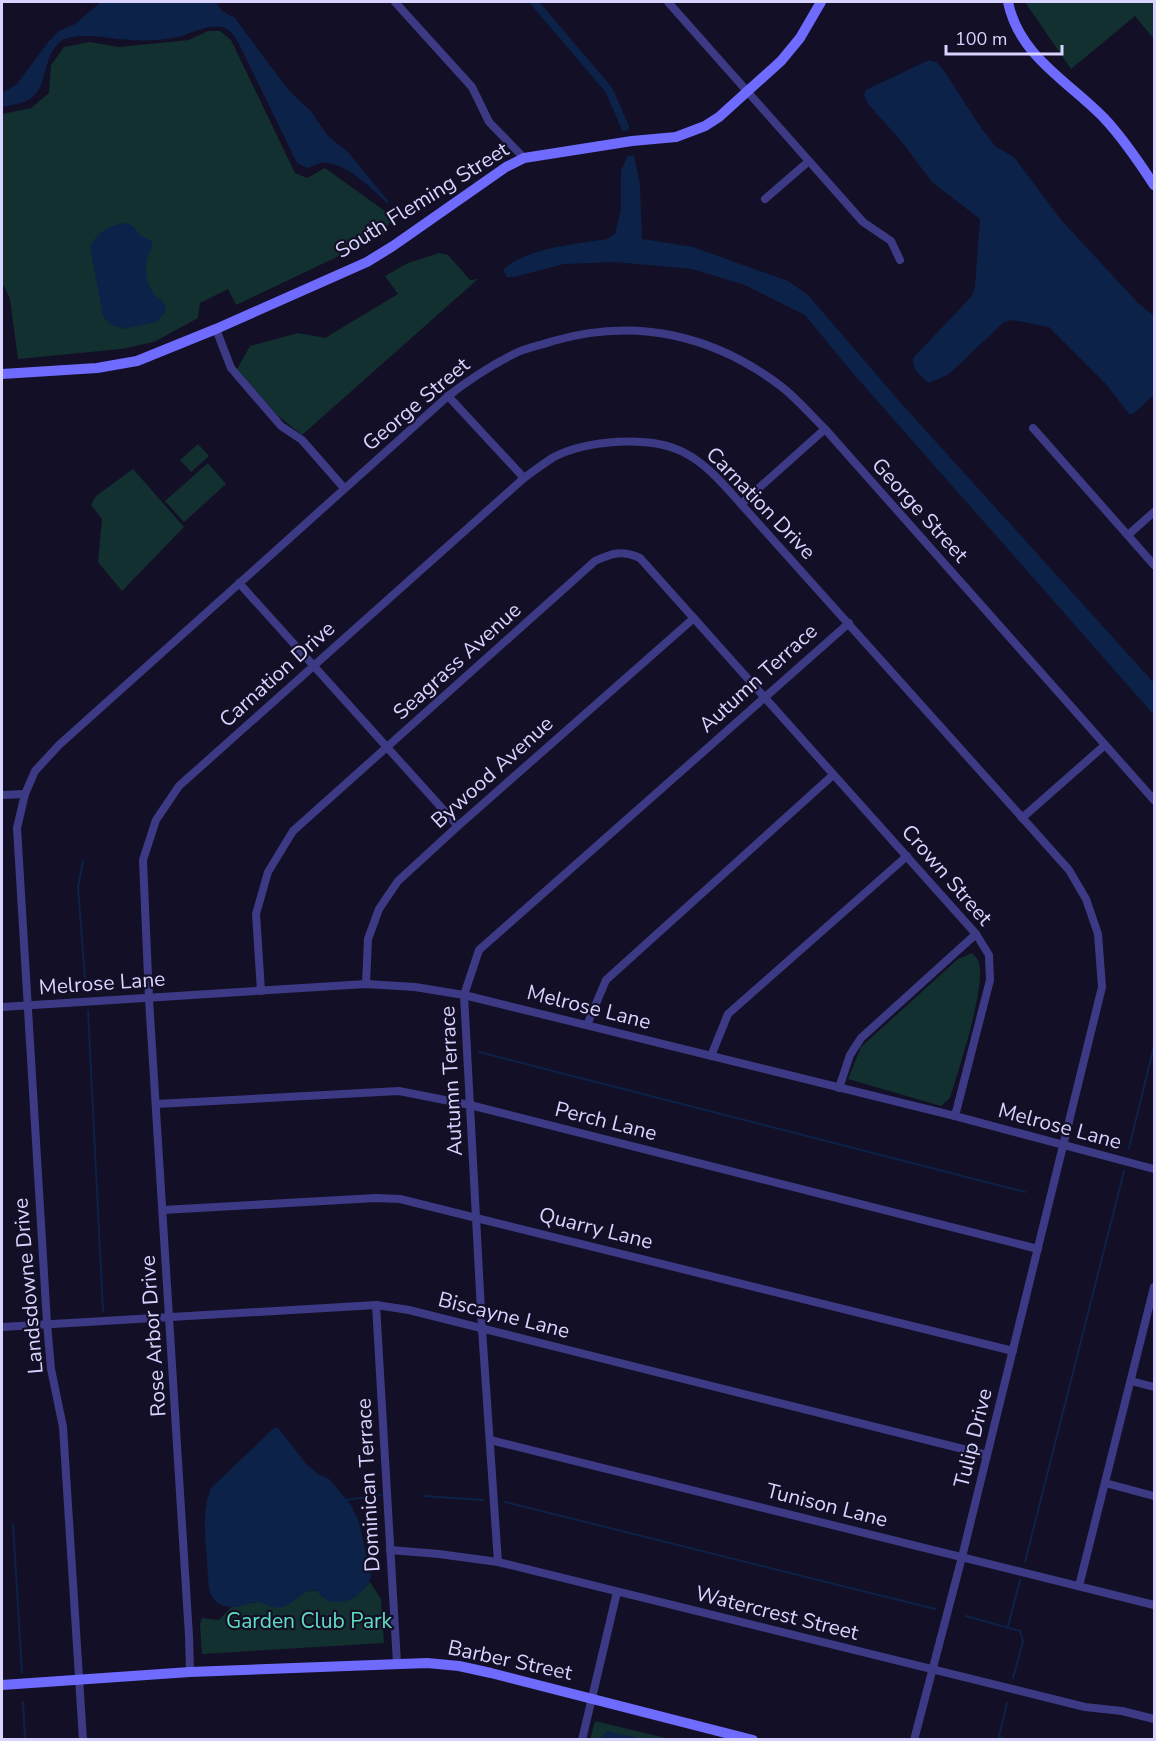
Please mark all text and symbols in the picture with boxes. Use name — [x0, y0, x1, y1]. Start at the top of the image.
scale bar — [946, 18, 1062, 56]
text: 100 m — [955, 27, 1007, 51]
street label: South Fleming Street — [330, 135, 515, 265]
street label: George Street — [357, 351, 476, 457]
street label: Carnation Drive — [700, 441, 822, 565]
street label: George Street — [866, 452, 975, 569]
street label: Seagrass Avenue — [387, 596, 527, 726]
street label: Carnation Drive — [213, 615, 341, 733]
street label: Autumn Terrace — [693, 617, 823, 739]
street label: Bywood Avenue — [425, 710, 559, 834]
street label: Crown Street — [895, 819, 999, 932]
street label: Melrose Lane — [38, 965, 166, 1001]
street label: Melrose Lane — [524, 978, 654, 1036]
street label: Autumn Terrace — [433, 1005, 469, 1157]
street label: Perch Lane — [552, 1095, 660, 1147]
street label: Melrose Lane — [995, 1096, 1125, 1156]
street label: Landsdowne Drive — [6, 1197, 50, 1375]
street label: Quarry Lane — [536, 1200, 656, 1256]
street label: Rose Arbor Drive — [133, 1254, 173, 1418]
street label: Biscayne Lane — [435, 1285, 573, 1345]
street label: Tulip Drive — [947, 1385, 999, 1491]
street label: Dominican Terrace — [349, 1397, 387, 1573]
street label: Tunison Lane — [763, 1476, 891, 1534]
street label: Watercrest Street — [693, 1579, 862, 1647]
park label: Garden Club Park — [226, 1607, 393, 1635]
street label: Barber Street — [445, 1633, 575, 1687]

